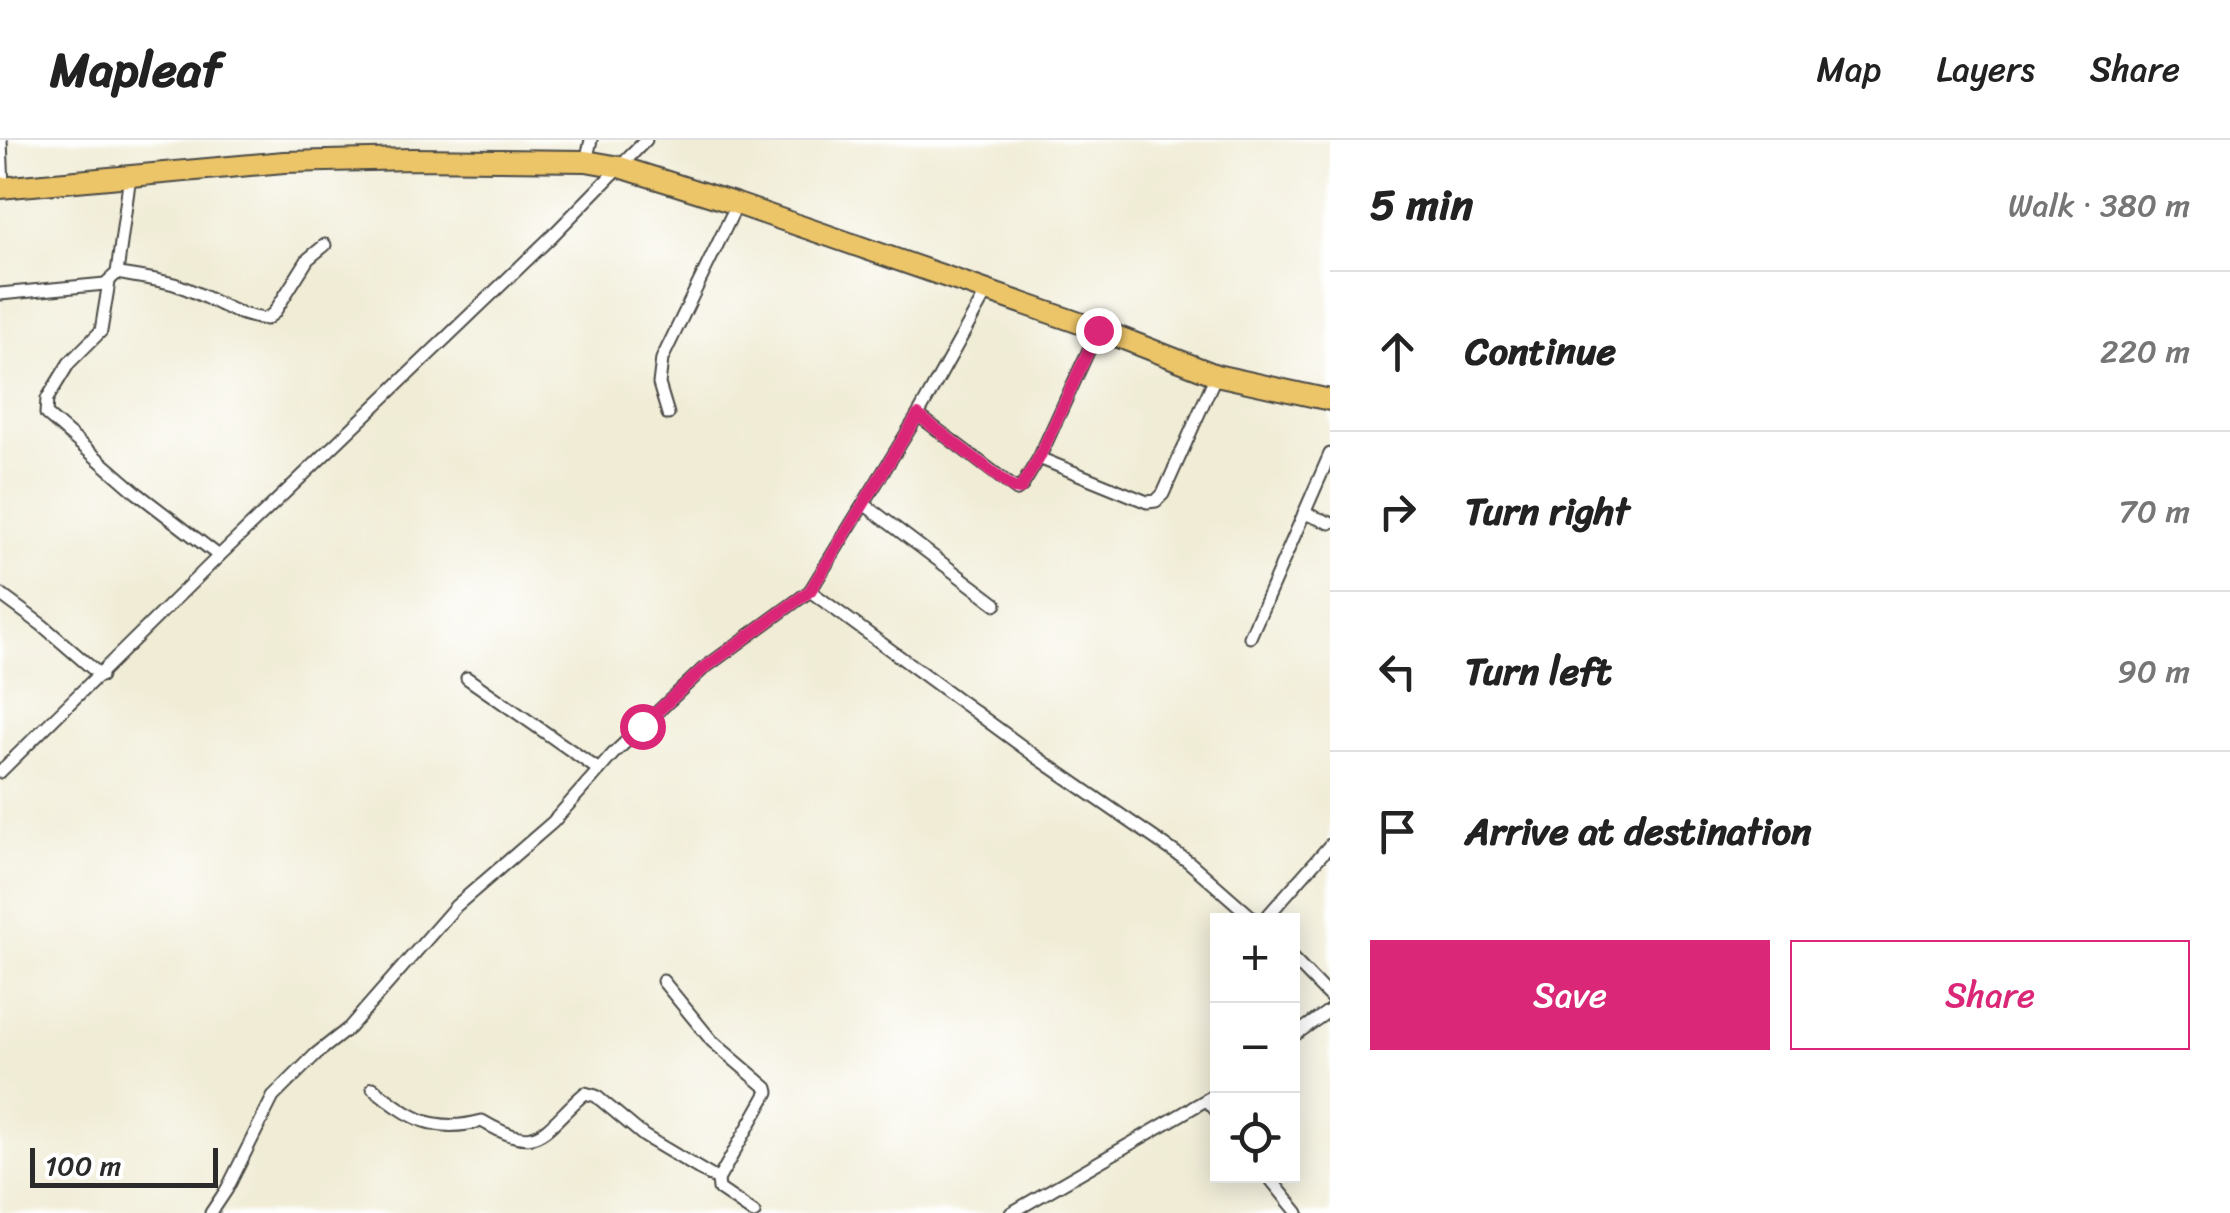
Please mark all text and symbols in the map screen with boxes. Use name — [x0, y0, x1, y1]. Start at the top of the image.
text: Mapleaf — [50, 27, 222, 112]
text: Map — [1817, 38, 1881, 100]
text: Layers — [1936, 38, 2035, 100]
text: Share — [2090, 38, 2180, 100]
text: 5 min — [1370, 168, 1473, 242]
text: Walk · 380 m — [2008, 177, 2190, 234]
route end — [1076, 308, 1122, 354]
text: Continue — [1465, 318, 1616, 385]
text: 220 m — [2100, 323, 2190, 380]
icon: ahead — [1370, 324, 1425, 379]
text: Turn right — [1465, 478, 1630, 545]
text: 70 m — [2119, 483, 2190, 540]
icon: right — [1370, 484, 1425, 539]
text: Turn left — [1465, 638, 1611, 705]
text: 90 m — [2117, 643, 2190, 700]
icon: left — [1370, 644, 1425, 699]
route start — [620, 704, 666, 750]
text: Arrive at destination — [1465, 798, 1812, 865]
icon: arrive — [1370, 804, 1425, 859]
map controls — [1210, 913, 1300, 1183]
button: + — [1210, 913, 1300, 1003]
button: Save — [1370, 940, 1770, 1050]
button: Share — [1790, 940, 2190, 1050]
button: − — [1210, 1003, 1300, 1093]
button: locate — [1210, 1093, 1300, 1183]
text: 100 m — [45, 1141, 121, 1190]
scale bar — [30, 1143, 218, 1188]

